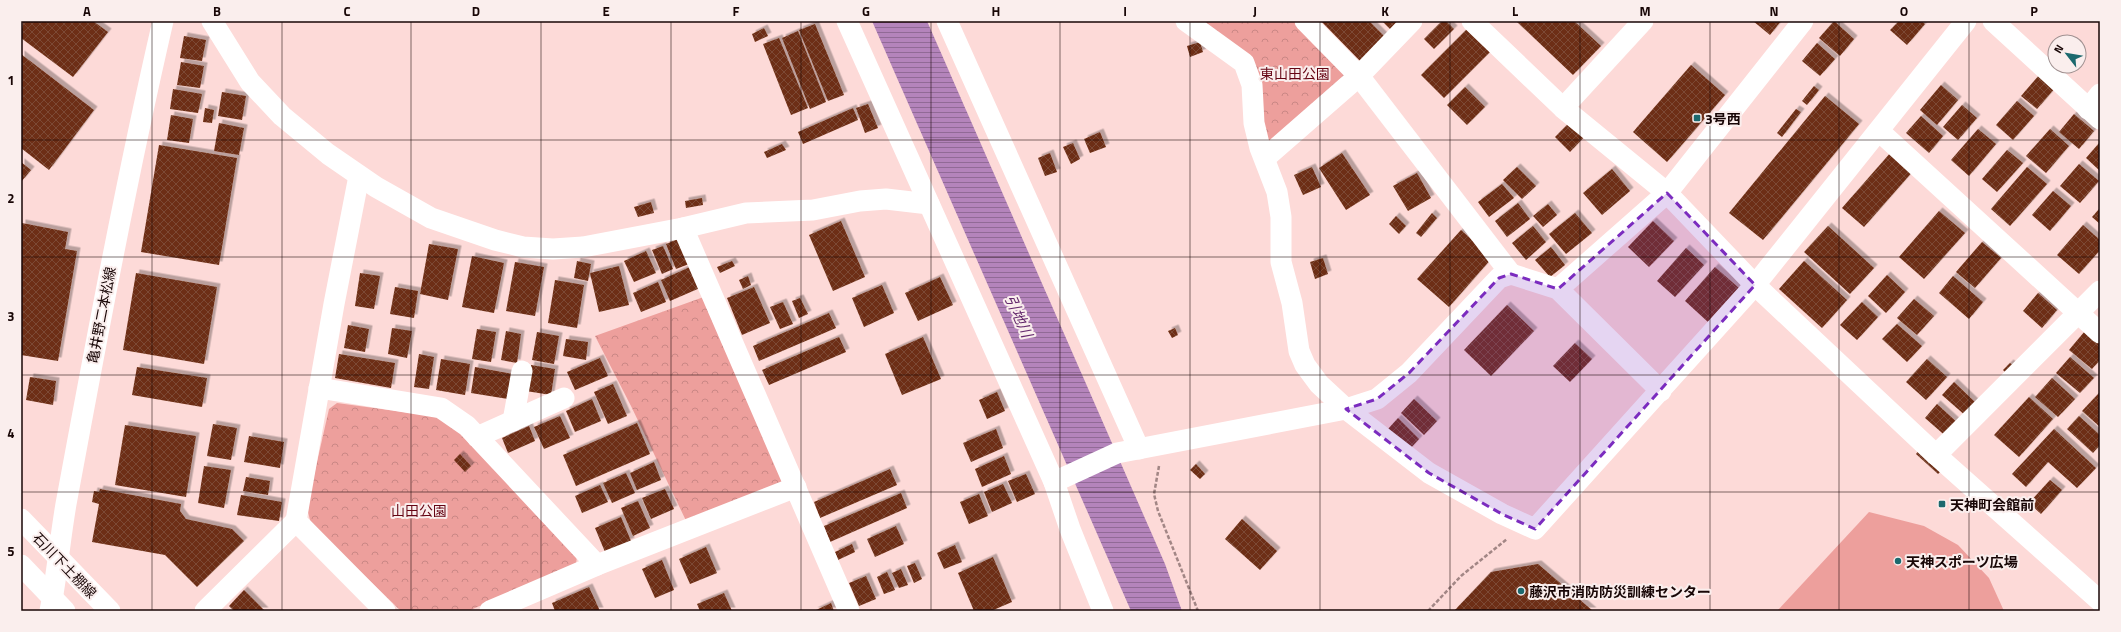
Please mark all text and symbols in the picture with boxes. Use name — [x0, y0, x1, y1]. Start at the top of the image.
text: A — [83, 1, 91, 21]
text: B — [213, 1, 221, 21]
text: C — [343, 1, 351, 21]
text: D — [472, 1, 480, 21]
text: E — [602, 1, 610, 21]
text: F — [733, 1, 740, 21]
text: G — [862, 1, 870, 21]
text: H — [992, 1, 1000, 21]
text: I — [1123, 1, 1127, 21]
text: J — [1253, 1, 1257, 21]
text: K — [1381, 1, 1389, 21]
text: L — [1512, 1, 1518, 21]
text: M — [1639, 1, 1651, 21]
text: N — [1769, 1, 1779, 21]
text: O — [1900, 1, 1908, 21]
text: P — [2030, 1, 2038, 21]
north arrow — [2047, 34, 2087, 74]
text: N — [2050, 41, 2067, 56]
park label: 東山田公園 — [1260, 63, 1330, 84]
text: 1 — [7, 70, 15, 90]
place label: 3号西 — [1705, 108, 1741, 129]
marker: 3号西 — [1692, 113, 1702, 123]
text: 2 — [7, 188, 15, 208]
street label: 亀井野二本松線 — [81, 265, 121, 365]
water label: 引地川 — [999, 291, 1039, 343]
text: 3 — [7, 306, 15, 326]
text: 4 — [7, 423, 15, 443]
place label: 天神町会館前 — [1950, 494, 2034, 515]
marker: 天神町会館前 — [1937, 499, 1947, 509]
park label: 山田公園 — [391, 500, 447, 521]
street label: 石川下土棚線 — [28, 527, 102, 603]
text: 5 — [7, 541, 15, 561]
place label: 天神スポーツ広場 — [1906, 551, 2018, 572]
marker: 天神スポーツ広場 — [1893, 556, 1903, 566]
place label: 藤沢市消防防災訓練センター — [1529, 581, 1711, 602]
marker: 藤沢市消防防災訓練センター — [1516, 586, 1526, 596]

